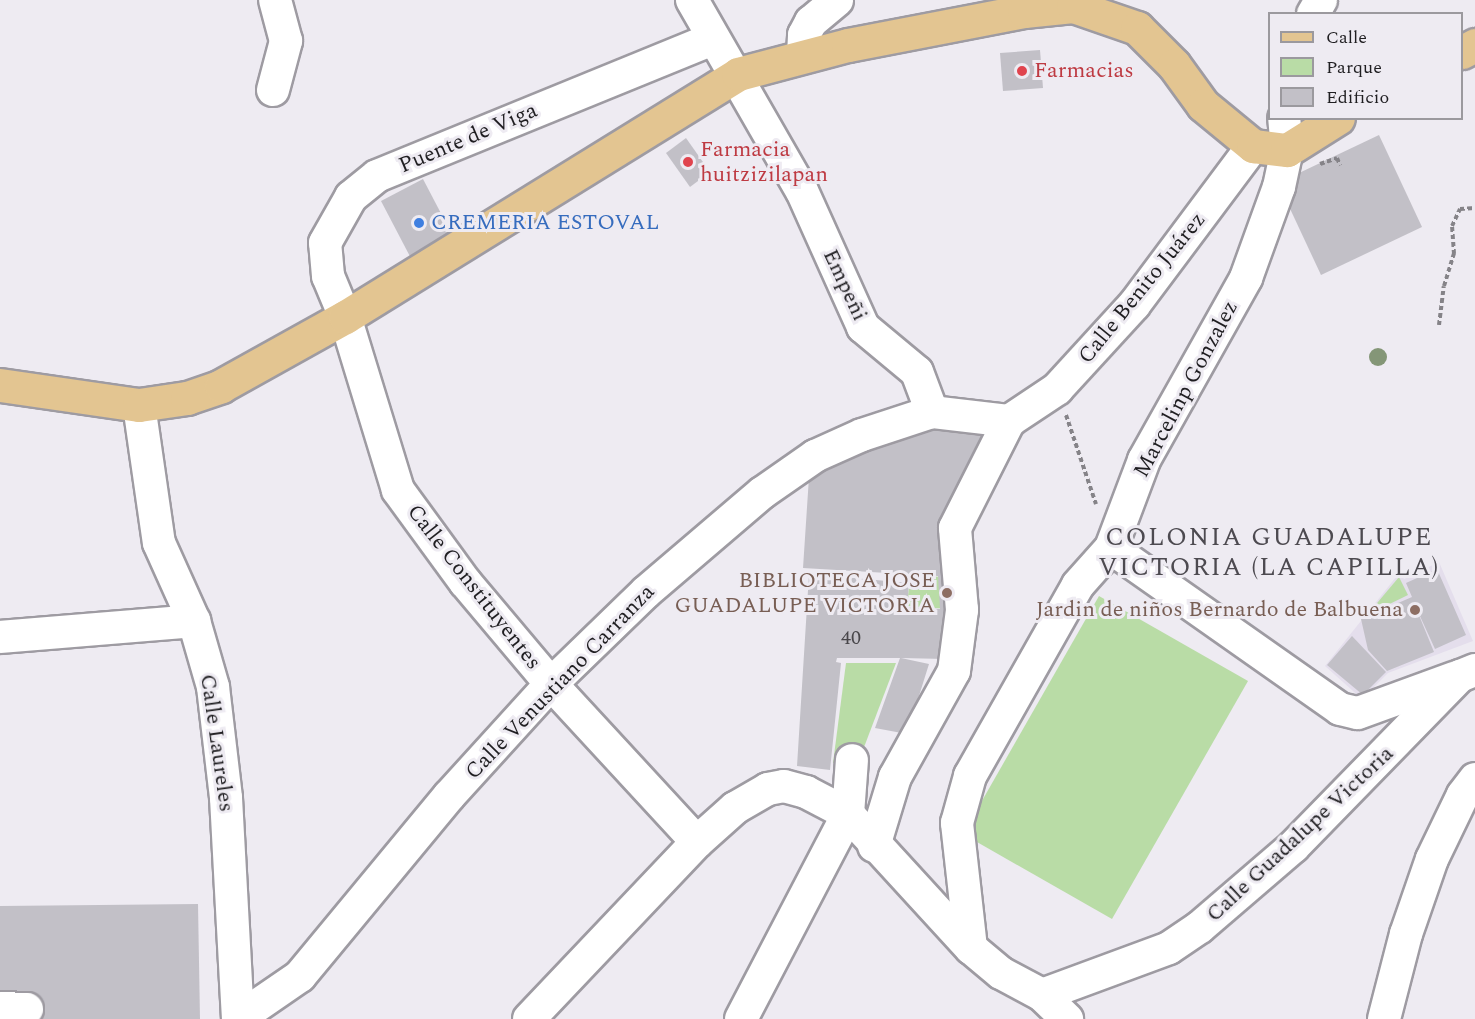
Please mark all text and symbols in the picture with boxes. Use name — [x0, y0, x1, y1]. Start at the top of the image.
legend — [1268, 12, 1463, 120]
text: Calle — [1326, 24, 1367, 51]
text: Parque — [1326, 54, 1382, 81]
place label: Farmacias — [1034, 58, 1134, 84]
marker: Farmacias — [1015, 64, 1029, 78]
text: Edificio — [1326, 84, 1389, 111]
street label: Puente de Viga — [395, 97, 541, 179]
place label: Farmacia huitzizilapan — [700, 136, 828, 188]
marker: Farmacia huitzizilapan — [681, 155, 695, 169]
street label: Calle Benito Juárez — [1073, 207, 1211, 369]
place label: CREMERIA ESTOVAL — [431, 210, 659, 236]
marker: CREMERIA ESTOVAL — [412, 216, 426, 230]
street label: Empeñi — [817, 245, 873, 325]
street label: Marcelinp Gonzalez — [1128, 296, 1244, 482]
street label: Calle Constituyentes — [401, 499, 547, 675]
district label: COLONIA GUADALUPE VICTORIA (LA CAPILLA) — [1098, 522, 1440, 584]
place label: BIBLIOTECA JOSE GUADALUPE VICTORIA — [674, 567, 935, 618]
street label: Calle Venustiano Carranza — [460, 579, 660, 785]
marker: BIBLIOTECA JOSE GUADALUPE VICTORIA — [940, 586, 954, 600]
place label: Jardin de niños Bernardo de Balbuena — [1036, 597, 1403, 623]
marker: Jardin de niños Bernardo de Balbuena — [1408, 603, 1422, 617]
house number: 40 — [841, 626, 861, 650]
street label: Calle Laureles — [194, 672, 240, 814]
street label: Calle Guadalupe Victoria — [1201, 740, 1399, 928]

